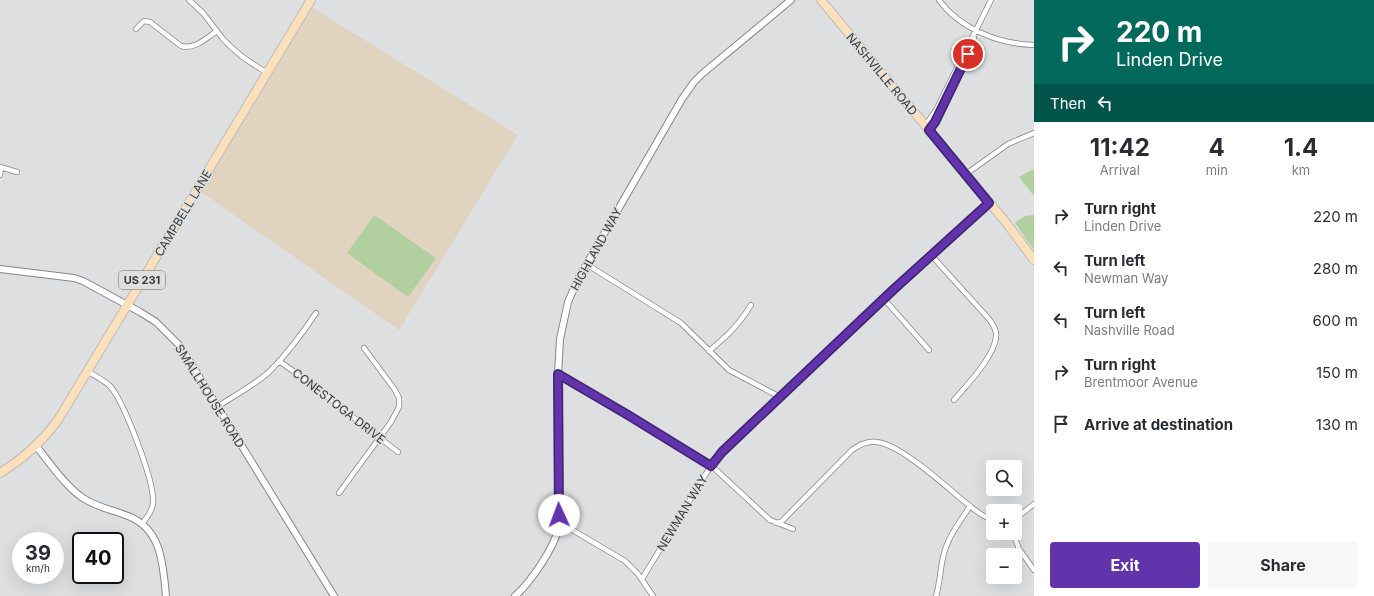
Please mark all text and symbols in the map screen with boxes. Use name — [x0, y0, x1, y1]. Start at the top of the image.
text: 220 m — [1116, 15, 1202, 49]
icon: right — [1050, 16, 1102, 68]
street label: NASHVILLE ROAD — [843, 30, 921, 118]
pin — [951, 37, 985, 71]
icon: arrive — [957, 43, 979, 65]
text: Linden Drive — [1116, 49, 1223, 70]
icon: left — [1094, 92, 1116, 114]
text: Then — [1050, 94, 1086, 113]
text: 11:42 — [1090, 133, 1150, 162]
text: 4 — [1209, 133, 1225, 162]
text: 1.4 — [1284, 133, 1318, 162]
text: Arrival — [1100, 162, 1140, 178]
text: min — [1206, 162, 1228, 178]
text: km — [1292, 162, 1310, 178]
street label: CAMPBELL LANE — [151, 167, 215, 259]
text: Turn right — [1084, 199, 1156, 218]
street label: HIGHLAND WAY — [567, 205, 625, 293]
icon: right — [1050, 205, 1072, 227]
text: 220 m — [1313, 207, 1358, 226]
text: Linden Drive — [1084, 218, 1161, 234]
text: Turn left — [1084, 251, 1145, 270]
icon: left — [1050, 257, 1072, 279]
text: 280 m — [1313, 259, 1358, 278]
text: Newman Way — [1084, 270, 1168, 286]
road number: US 231 — [119, 271, 165, 289]
text: Turn left — [1084, 303, 1145, 322]
icon: left — [1050, 309, 1072, 331]
text: 600 m — [1312, 311, 1358, 330]
text: Nashville Road — [1084, 322, 1175, 338]
street label: SMALLHOUSE ROAD — [172, 342, 248, 450]
text: Turn right — [1084, 355, 1156, 374]
icon: right — [1050, 361, 1072, 383]
text: 150 m — [1316, 363, 1358, 382]
street label: CONESTOGA DRIVE — [290, 365, 388, 447]
text: Brentmoor Avenue — [1084, 374, 1198, 390]
icon: arrive — [1050, 413, 1072, 435]
text: Arrive at destination — [1084, 415, 1233, 434]
text: 130 m — [1316, 415, 1358, 434]
map controls — [986, 460, 1022, 584]
button: search — [986, 460, 1022, 496]
street label: NEWMAN WAY — [653, 472, 711, 554]
position arrow — [538, 494, 580, 536]
button: + — [986, 504, 1022, 540]
speed limit sign: 40 — [72, 532, 124, 584]
text: 39 — [25, 541, 51, 565]
button: Exit — [1050, 542, 1200, 588]
button: Share — [1208, 542, 1358, 588]
button: − — [986, 548, 1022, 584]
text: km/h — [26, 562, 50, 574]

